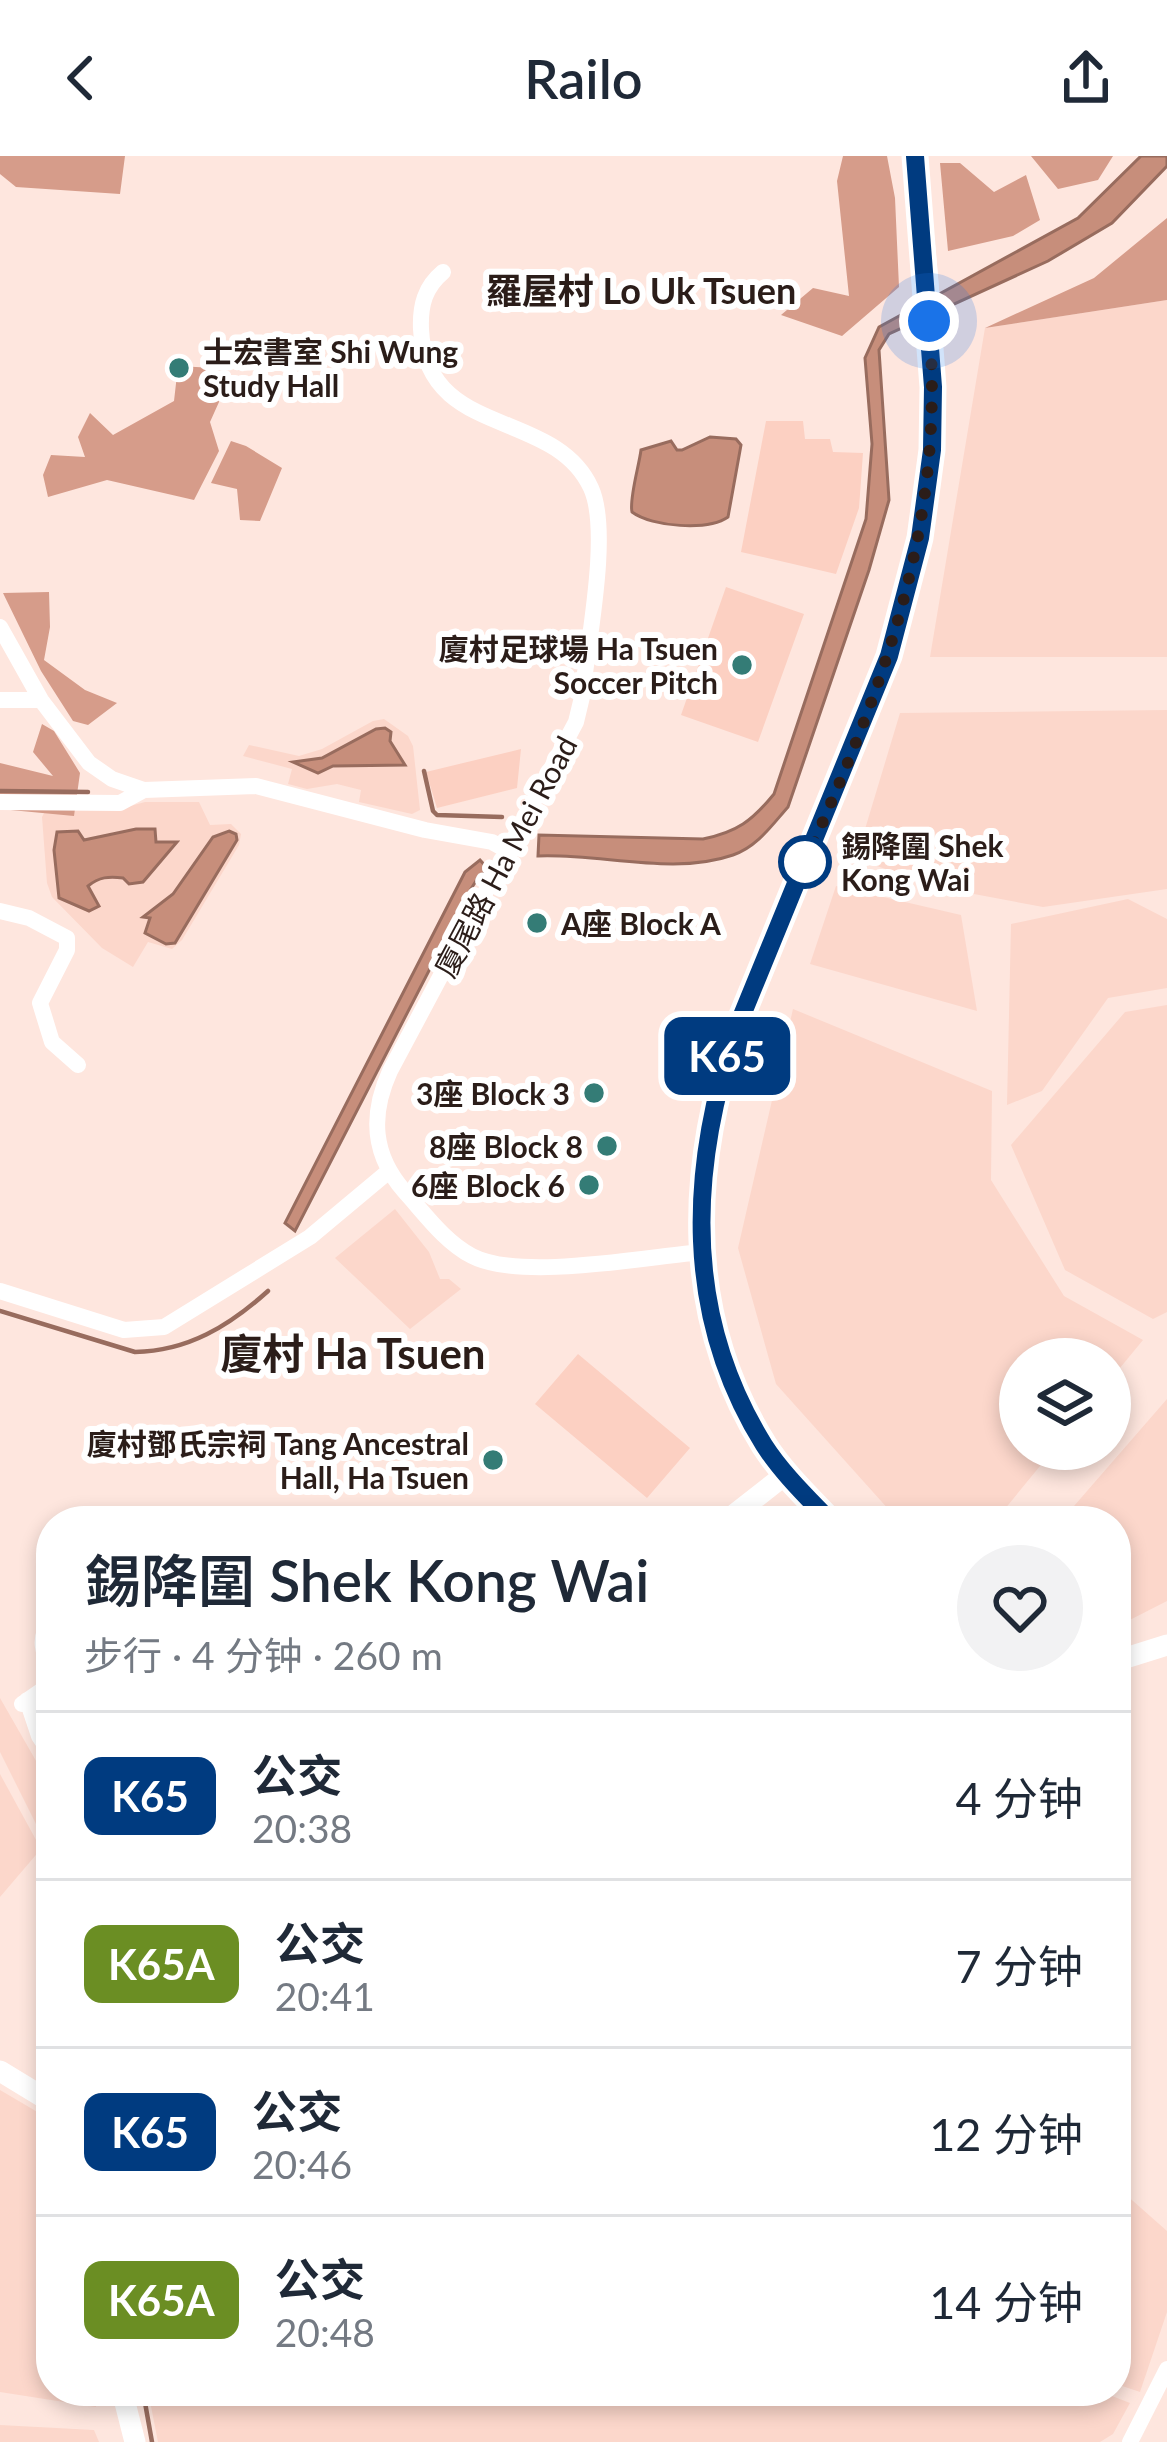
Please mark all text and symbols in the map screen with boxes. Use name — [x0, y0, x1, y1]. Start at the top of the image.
icon: back — [48, 45, 114, 111]
icon: share — [1053, 45, 1119, 111]
text: Railo — [524, 46, 643, 111]
district label: 羅屋村 Lo Uk Tsuen — [486, 268, 796, 312]
your location — [899, 291, 959, 351]
place label: 士宏書室 Shi Wung Study Hall — [203, 333, 458, 403]
marker: 士宏書室 Shi Wung Study Hall — [166, 355, 192, 381]
place label: 廈村足球場 Ha Tsuen Soccer Pitch — [439, 630, 718, 700]
marker: 廈村足球場 Ha Tsuen Soccer Pitch — [729, 652, 755, 678]
street label: 廈尾路 Ha Mei Road — [426, 730, 584, 982]
place label: 錫降圍 Shek Kong Wai — [841, 827, 1004, 897]
marker: 錫降圍 Shek Kong Wai — [780, 837, 830, 887]
place label: A座 Block A — [560, 905, 721, 941]
marker: A座 Block A — [524, 910, 550, 936]
line badge: K65 — [658, 1017, 796, 1095]
text: K65 — [688, 1031, 766, 1081]
place label: 3座 Block 3 — [416, 1075, 570, 1111]
marker: 3座 Block 3 — [581, 1080, 607, 1106]
place label: 8座 Block 8 — [429, 1128, 583, 1164]
marker: 8座 Block 8 — [594, 1133, 620, 1159]
place label: 6座 Block 6 — [411, 1167, 565, 1203]
marker: 6座 Block 6 — [576, 1172, 602, 1198]
district label: 廈村 Ha Tsuen — [220, 1328, 486, 1378]
map controls — [999, 1338, 1131, 1470]
button: layers — [999, 1338, 1131, 1470]
place label: 廈村鄧氏宗祠 Tang Ancestral Hall, Ha Tsuen — [87, 1425, 469, 1495]
marker: 廈村鄧氏宗祠 Tang Ancestral Hall, Ha Tsuen — [480, 1447, 506, 1473]
button: heart — [957, 1545, 1083, 1671]
text: 錫降圍 Shek Kong Wai — [84, 1546, 649, 1614]
text: 步行 · 4 分钟 · 260 m — [84, 1632, 443, 1678]
text: 公交 — [252, 1748, 342, 1802]
text: K65 — [111, 1771, 189, 1821]
text: 4 分钟 — [955, 1771, 1083, 1825]
text: 20:38 — [252, 1805, 352, 1851]
text: 公交 — [275, 1916, 365, 1970]
text: K65A — [108, 1939, 215, 1989]
text: 7 分钟 — [955, 1939, 1083, 1993]
text: 20:41 — [275, 1973, 375, 2019]
text: 公交 — [252, 2084, 342, 2138]
text: K65 — [111, 2107, 189, 2157]
text: 12 分钟 — [929, 2107, 1083, 2161]
text: 20:46 — [252, 2141, 352, 2187]
text: 公交 — [275, 2252, 365, 2306]
text: K65A — [108, 2275, 215, 2325]
text: 14 分钟 — [929, 2275, 1083, 2329]
text: 20:48 — [275, 2309, 375, 2355]

